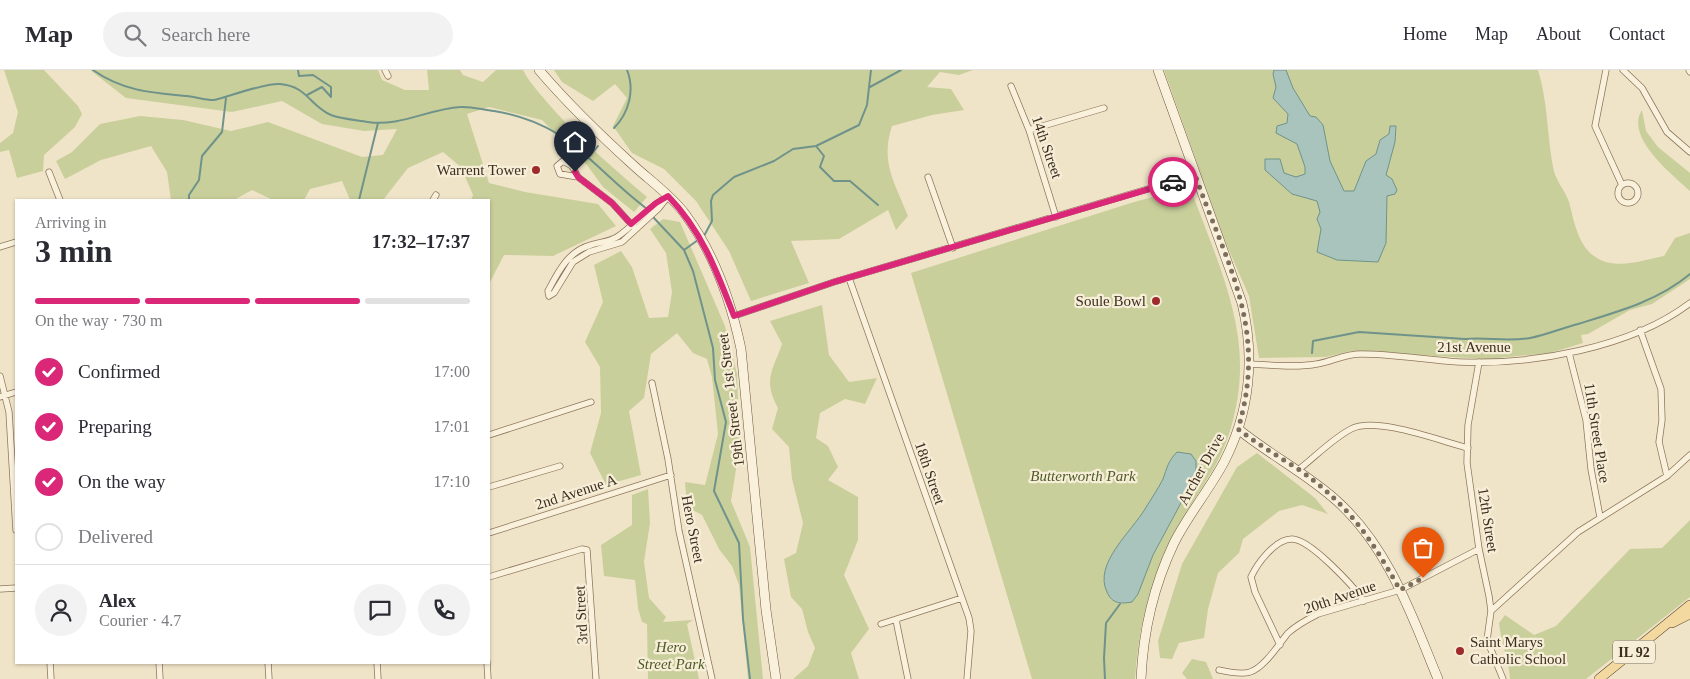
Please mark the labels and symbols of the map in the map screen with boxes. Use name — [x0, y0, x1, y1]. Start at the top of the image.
street label: 14th Street — [1029, 113, 1065, 181]
pin — [554, 121, 596, 172]
courier — [1148, 157, 1198, 207]
place label: Warrent Tower — [436, 162, 526, 178]
marker: Warrent Tower — [530, 164, 542, 176]
place label: Soule Bowl — [1076, 293, 1146, 309]
marker: Soule Bowl — [1150, 295, 1162, 307]
street label: 19th Street - 1st Street — [715, 332, 747, 468]
street label: 21st Avenue — [1437, 339, 1511, 355]
street label: 11th Street Place — [1581, 382, 1613, 485]
street label: Archer Drive — [1175, 430, 1227, 508]
street label: 18th Street — [912, 439, 948, 507]
park label: Butterworth Park — [1030, 468, 1136, 484]
street label: 2nd Avenue A — [533, 471, 619, 513]
street label: 12th Street — [1475, 486, 1501, 554]
street label: Hero Street — [679, 494, 708, 565]
pin — [1402, 527, 1444, 578]
street label: 20th Avenue — [1302, 577, 1378, 617]
street label: 3rd Street — [571, 584, 591, 645]
place label: Saint Marys Catholic School — [1470, 634, 1566, 667]
park label: Hero Street Park — [637, 639, 705, 672]
road number: IL 92 — [1613, 640, 1655, 664]
marker: Saint Marys Catholic School — [1454, 645, 1466, 657]

